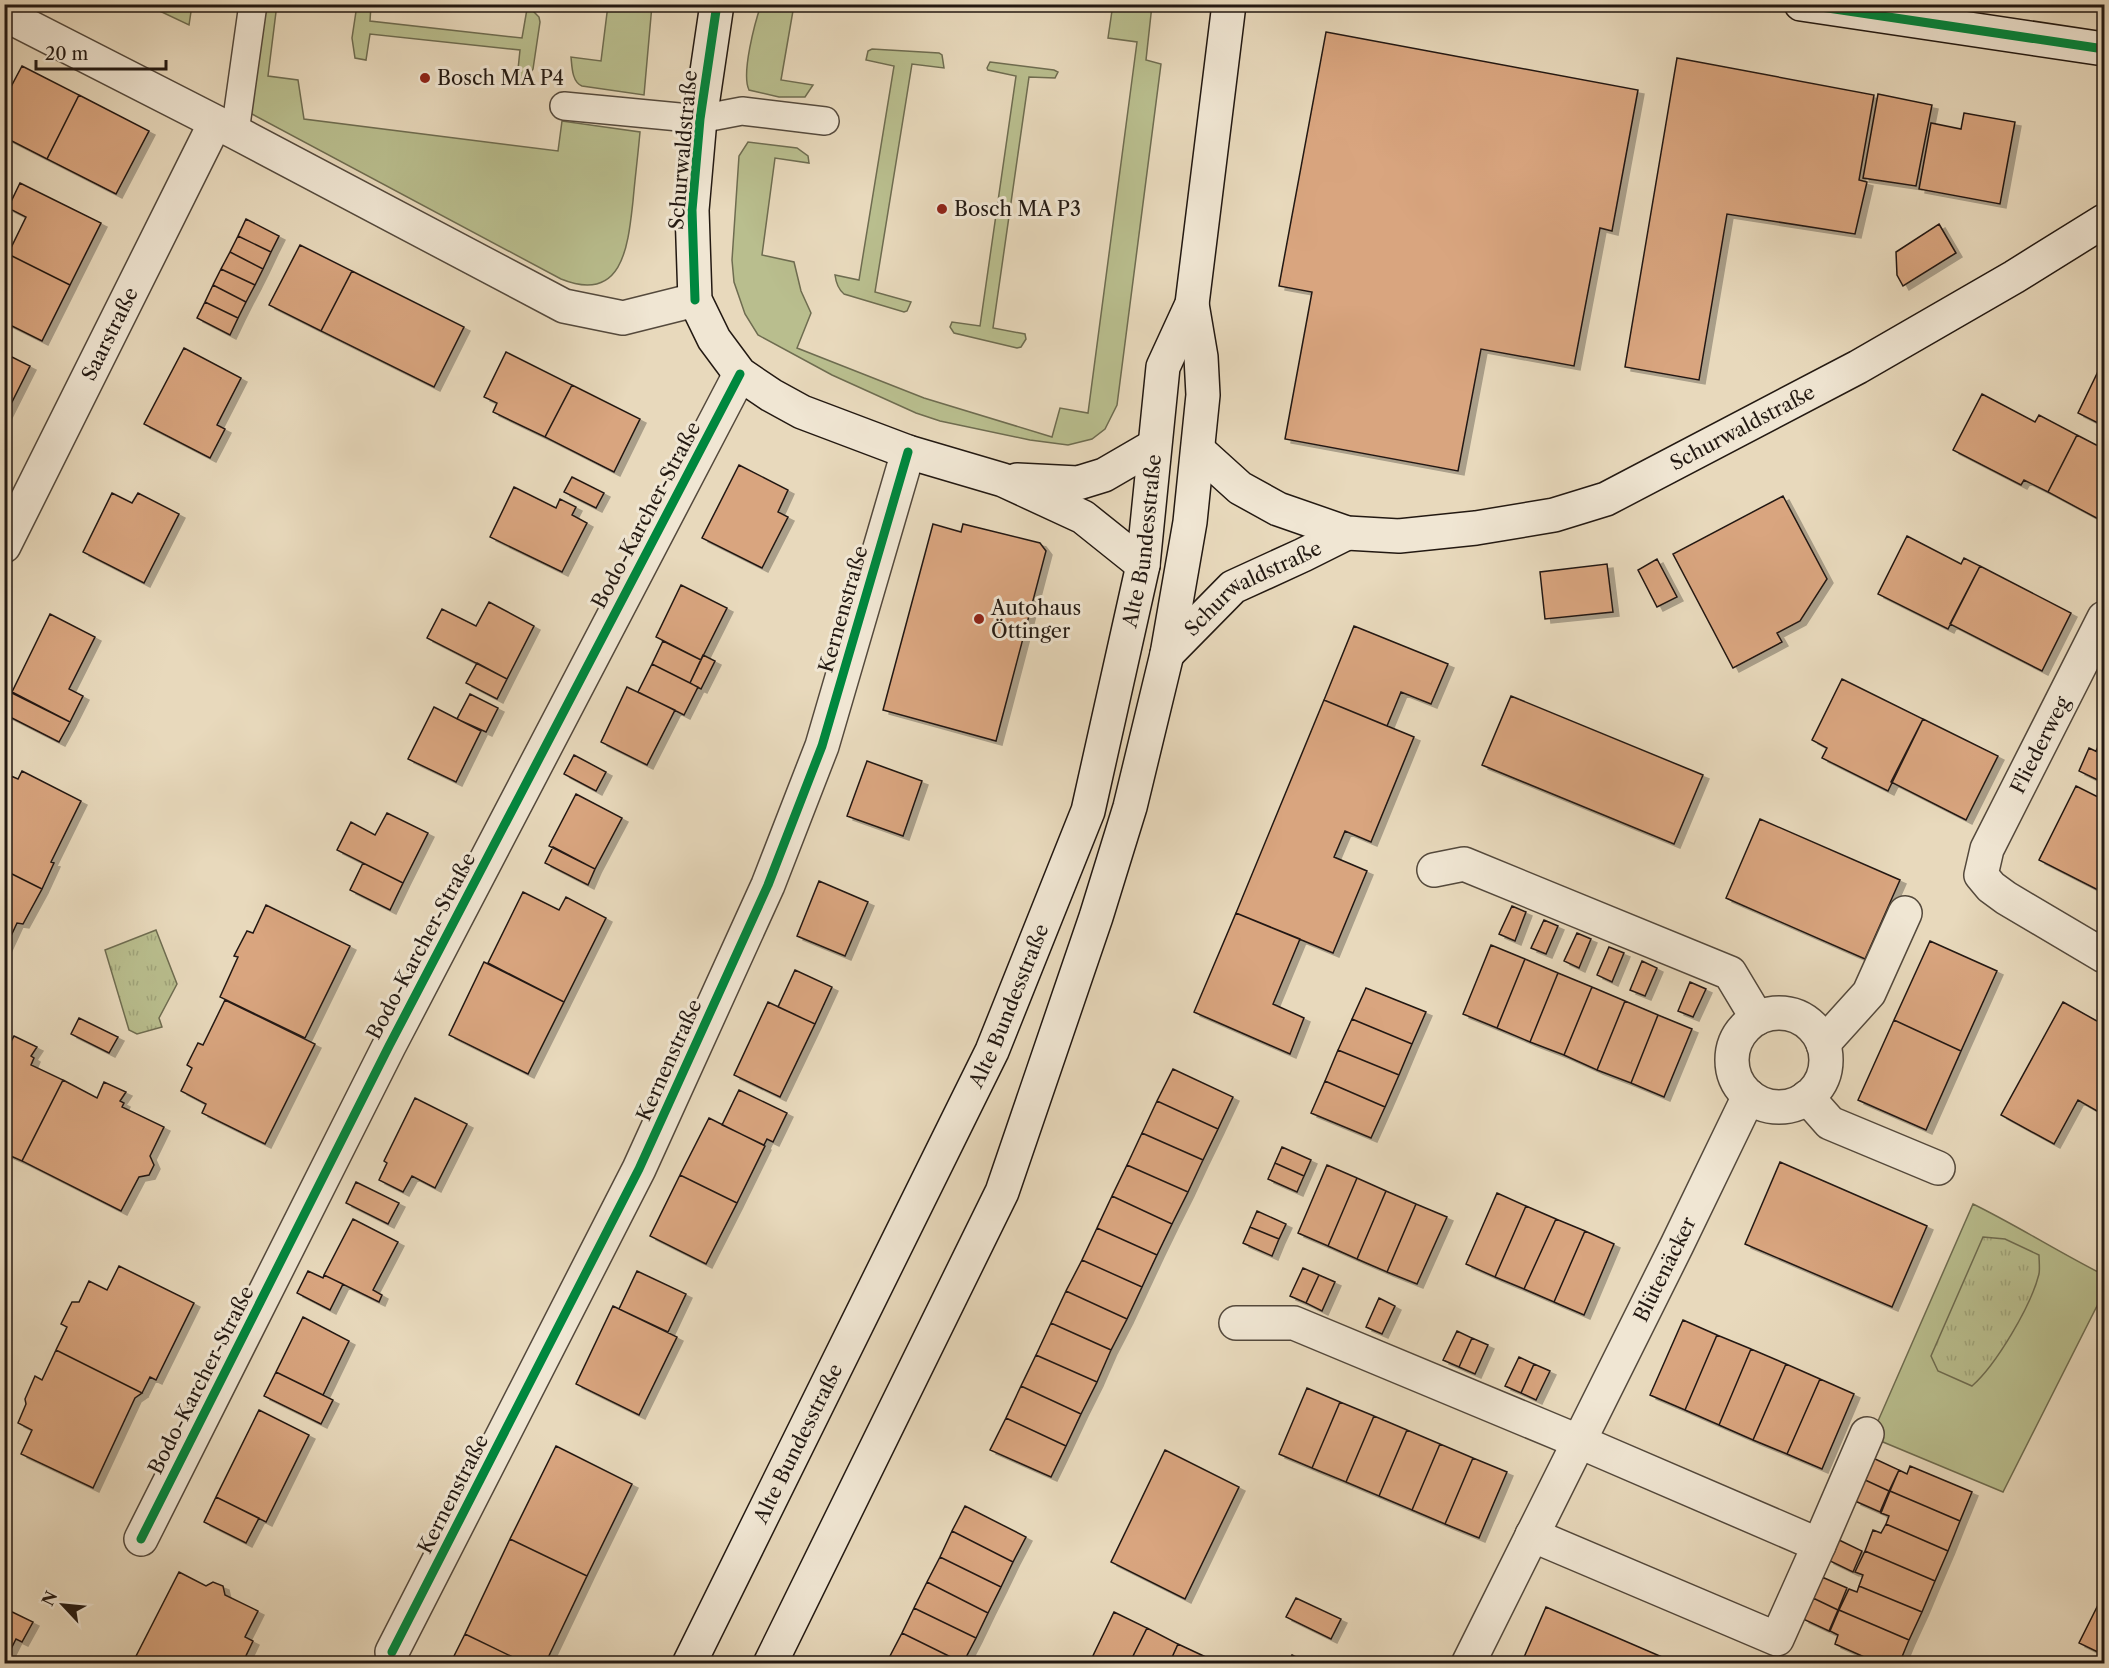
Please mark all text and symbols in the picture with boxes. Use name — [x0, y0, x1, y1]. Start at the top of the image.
scale bar — [36, 33, 166, 71]
text: 20 m — [45, 43, 89, 65]
place label: Bosch MA P4 — [437, 66, 564, 90]
street label: Schurwaldstraße — [664, 69, 702, 231]
marker: Bosch MA P4 — [418, 71, 432, 85]
place label: Bosch MA P3 — [954, 197, 1081, 221]
marker: Bosch MA P3 — [935, 202, 949, 216]
street label: Saarstraße — [76, 283, 143, 385]
street label: Schurwaldstraße — [1666, 380, 1819, 475]
street label: Bodo-Karcher-Straße — [587, 418, 705, 612]
street label: Alte Bundesstraße — [1117, 453, 1166, 631]
street label: Schurwaldstraße — [1179, 536, 1325, 641]
street label: Kernenstraße — [813, 543, 873, 675]
place label: Autohaus Öttinger — [990, 596, 1081, 643]
marker: Autohaus Öttinger — [972, 612, 986, 626]
street label: Fliederweg — [2005, 692, 2075, 798]
street label: Bodo-Karcher-Straße — [362, 849, 480, 1043]
street label: Alte Bundesstraße — [963, 921, 1054, 1092]
street label: Kernenstraße — [631, 995, 707, 1125]
street label: Blütenäcker — [1629, 1212, 1701, 1326]
street label: Bodo-Karcher-Straße — [143, 1282, 259, 1478]
street label: Alte Bundesstraße — [748, 1360, 848, 1528]
street label: Kernenstraße — [413, 1430, 493, 1558]
north arrow — [33, 1575, 93, 1635]
text: N — [37, 1588, 62, 1609]

